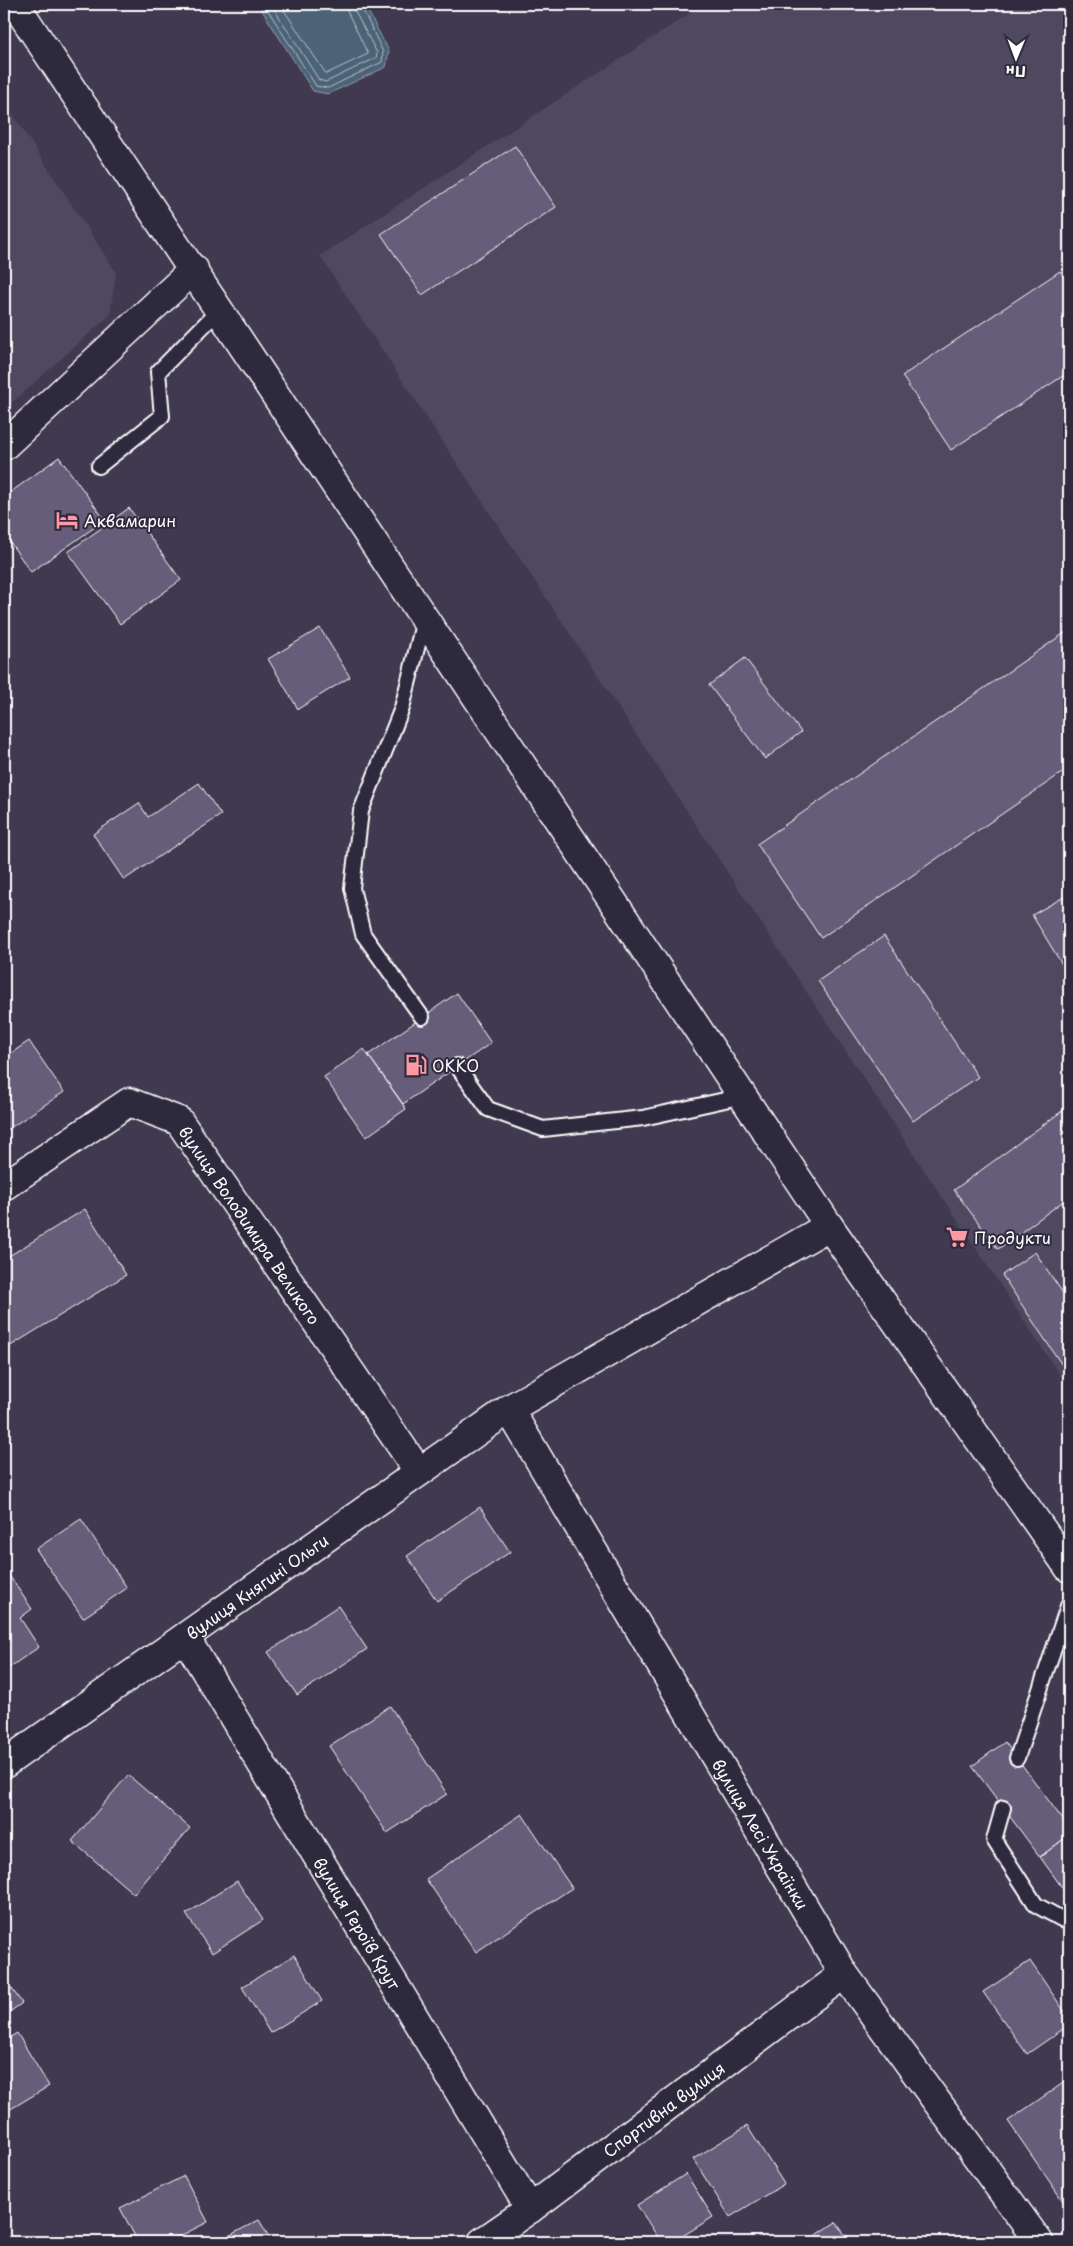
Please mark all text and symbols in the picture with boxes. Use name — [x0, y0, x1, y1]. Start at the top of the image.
north arrow — [990, 32, 1040, 82]
text: Пн — [1005, 61, 1026, 82]
hotel icon: Аквамарин — [54, 507, 80, 533]
place label: Аквамарин — [84, 508, 176, 532]
fuel station icon: OKKO — [403, 1052, 429, 1078]
place label: OKKO — [432, 1053, 479, 1077]
street label: вулиця Володимира Великого — [174, 1121, 327, 1329]
supermarket icon: Продукти — [944, 1224, 970, 1250]
place label: Продукти — [974, 1225, 1051, 1249]
street label: вулиця Княгині Ольги — [181, 1528, 333, 1645]
street label: вулиця Лесі Українки — [707, 1754, 815, 1914]
street label: вулиця Героїв Крут — [308, 1852, 407, 1994]
street label: Спортивна вулиця — [598, 2056, 729, 2163]

